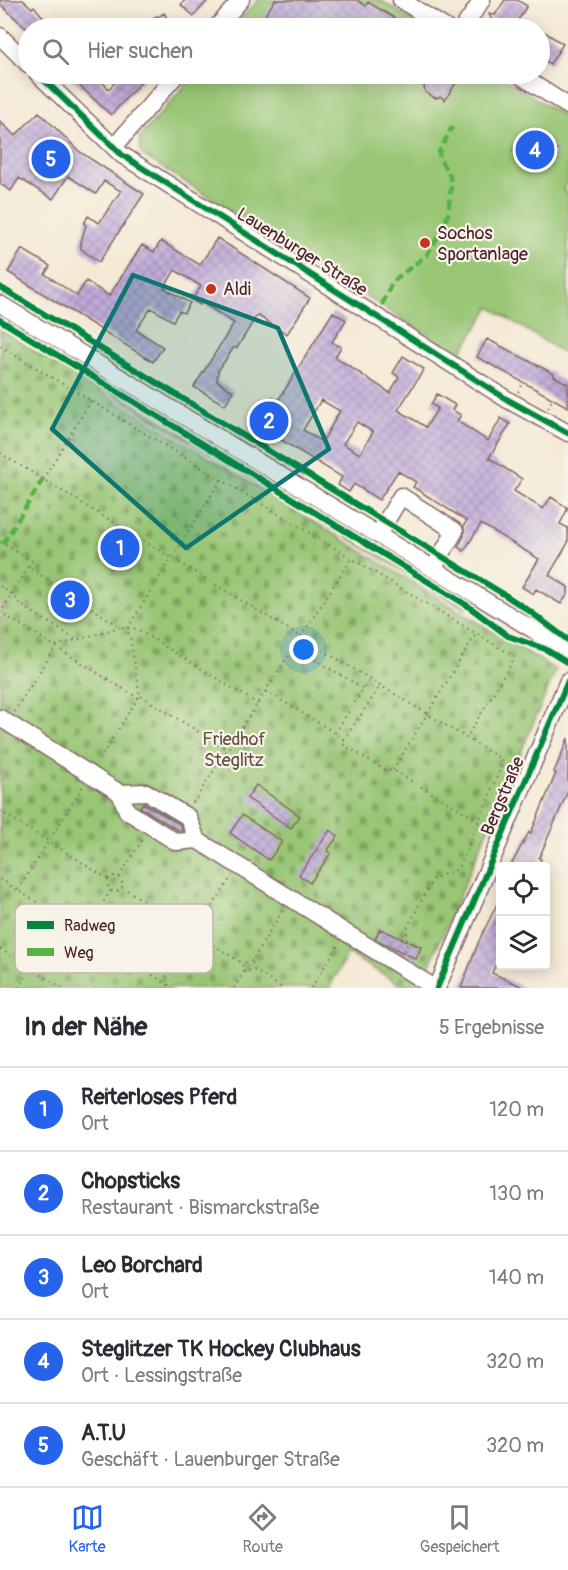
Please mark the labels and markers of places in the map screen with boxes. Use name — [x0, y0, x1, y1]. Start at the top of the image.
pin: 4 — [516, 128, 554, 172]
pin: 5 — [32, 136, 70, 182]
place label: Sochos Sportanlage — [437, 222, 528, 266]
marker: Sochos Sportanlage — [418, 236, 432, 250]
place label: Aldi — [223, 278, 251, 301]
marker: Aldi — [204, 282, 218, 296]
pin: 2 — [250, 398, 288, 444]
pin: 1 — [100, 526, 140, 570]
pin: 3 — [50, 578, 90, 622]

